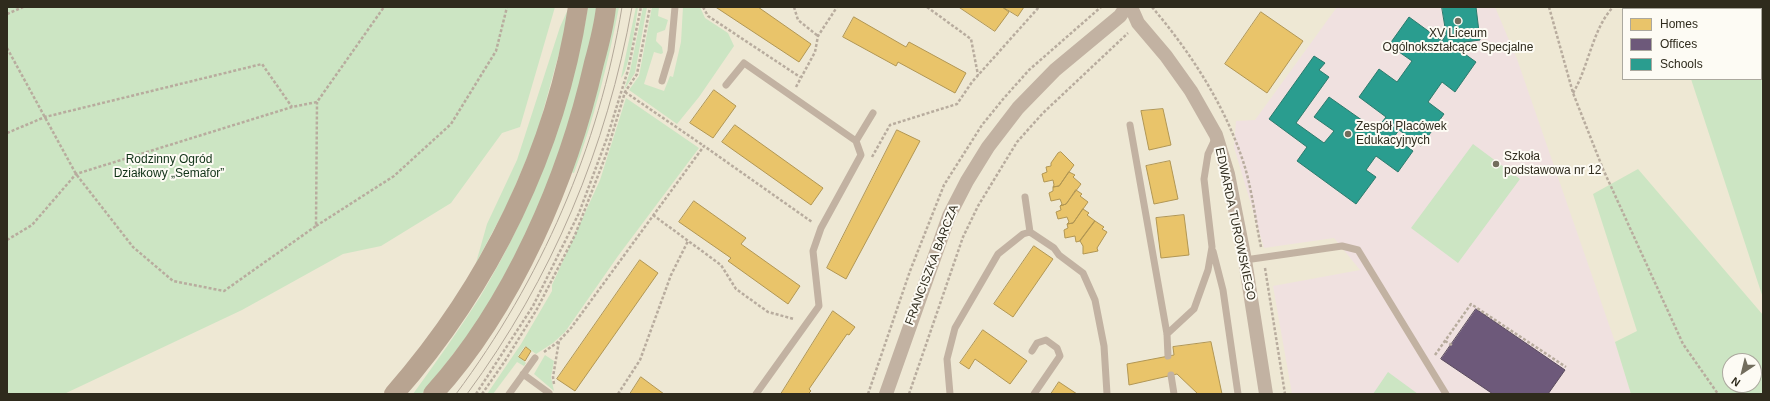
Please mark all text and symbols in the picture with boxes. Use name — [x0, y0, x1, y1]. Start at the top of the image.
legend — [1622, 8, 1762, 80]
marker: XV Liceum Ogólnokształcące Specjalne — [1453, 16, 1463, 26]
text: Homes — [1660, 17, 1698, 31]
place label: XV Liceum Ogólnokształcące Specjalne — [1383, 27, 1533, 55]
text: Offices — [1660, 37, 1697, 51]
text: Schools — [1660, 57, 1703, 71]
place label: Zespół Placówek Edukacyjnych — [1356, 120, 1447, 148]
marker: Zespół Placówek Edukacyjnych — [1343, 129, 1353, 139]
street label: EDWARDA TUROWSKIEGO — [1212, 146, 1258, 302]
place label: Szkoła podstawowa nr 12 — [1504, 150, 1601, 178]
park label: Rodzinny Ogród Działkowy „Semafor” — [114, 153, 224, 181]
marker: Szkoła podstawowa nr 12 — [1491, 159, 1501, 169]
street label: FRANCISZKA BARCZA — [902, 203, 962, 327]
north arrow — [1722, 353, 1762, 393]
text: N — [1729, 375, 1742, 389]

